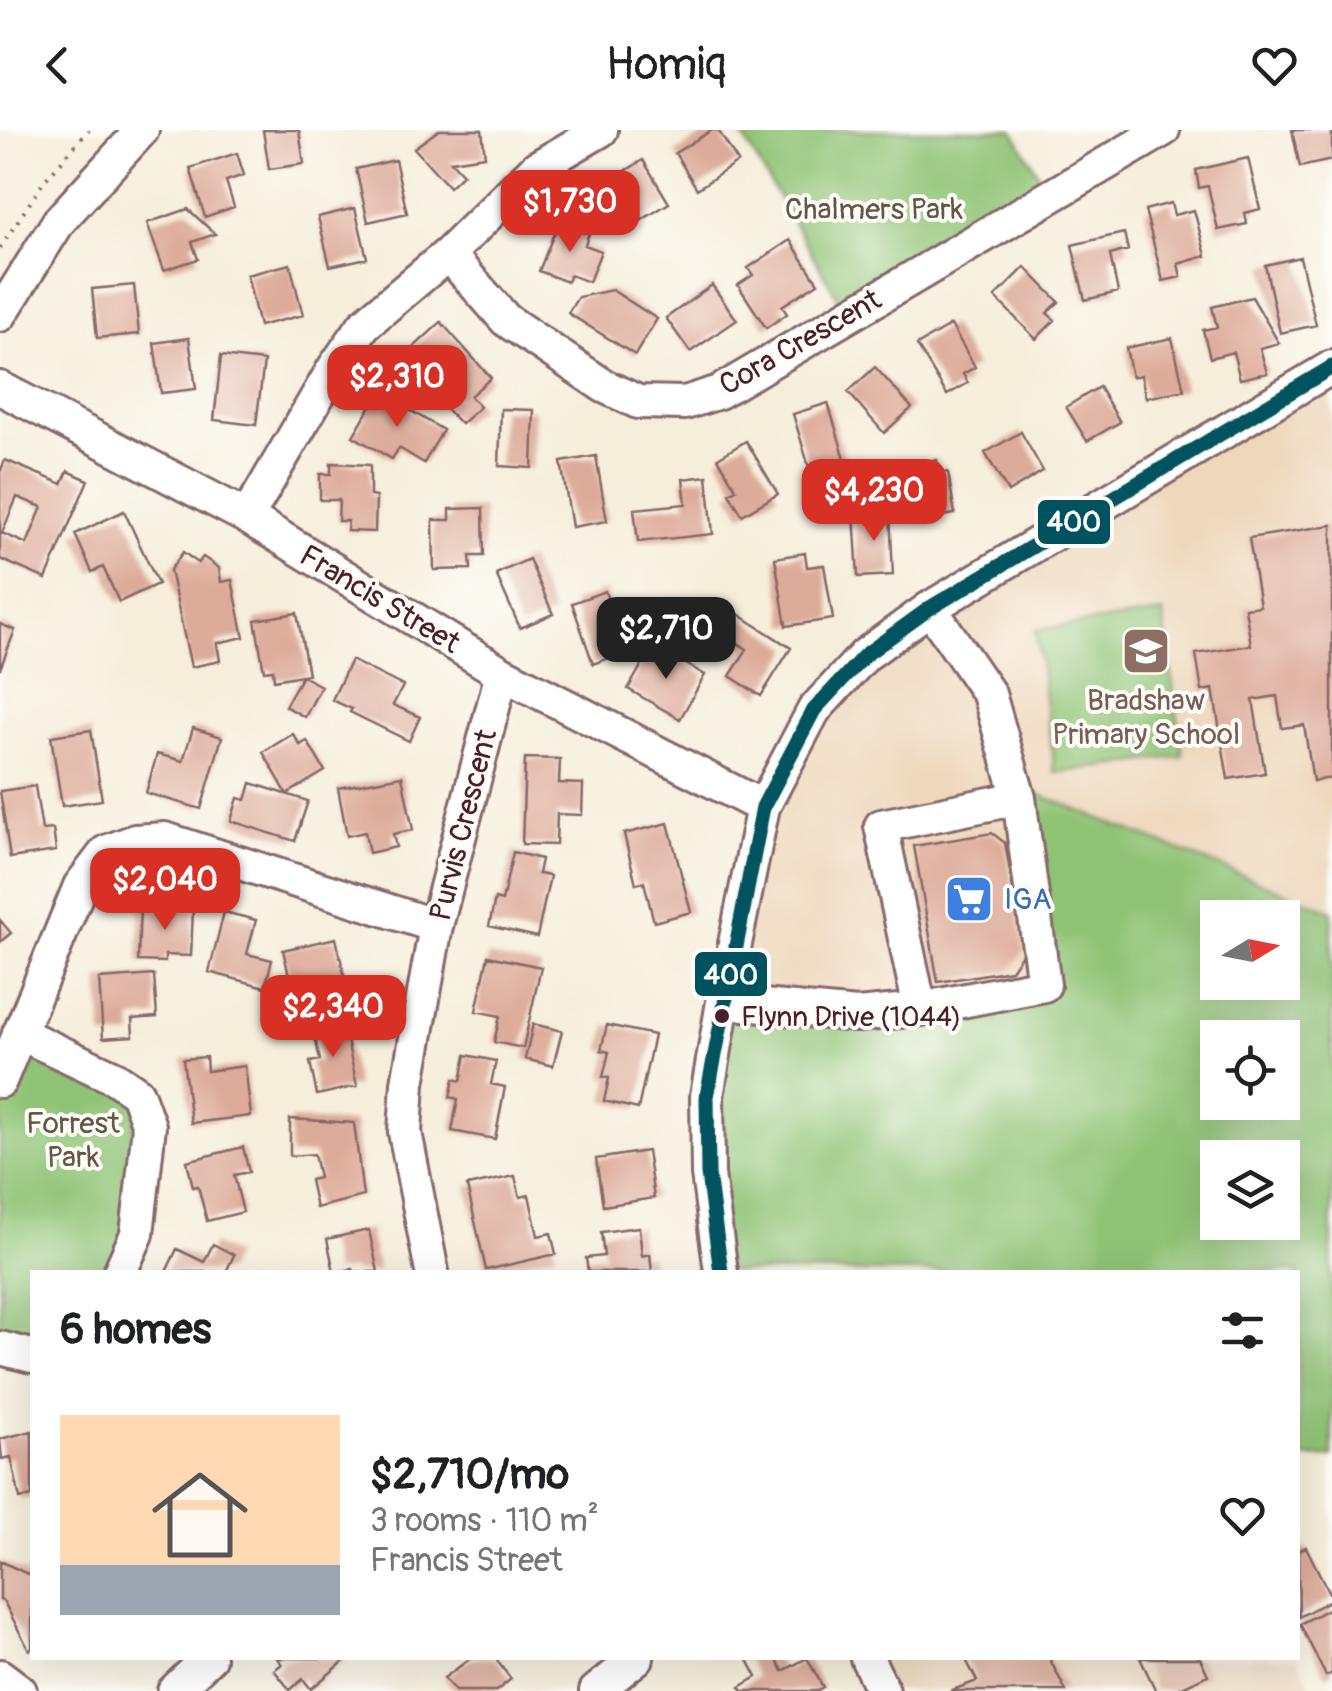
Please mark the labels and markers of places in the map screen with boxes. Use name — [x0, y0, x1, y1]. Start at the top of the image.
pin: $1,730 — [489, 170, 651, 255]
pin: $2,310 — [316, 345, 478, 430]
pin: $4,230 — [793, 459, 955, 544]
pin: $2,710 — [585, 597, 747, 682]
school or university icon: Bradshaw Primary School — [1120, 625, 1172, 677]
place label: Bradshaw Primary School — [1052, 682, 1240, 753]
pin: $2,040 — [84, 848, 246, 933]
supermarket icon: IGA — [943, 873, 995, 925]
place label: IGA — [1004, 881, 1052, 918]
pin: $2,340 — [252, 975, 414, 1060]
place label: Flynn Drive (1044) — [741, 1000, 961, 1035]
marker: Flynn Drive (1044) — [712, 1006, 732, 1026]

